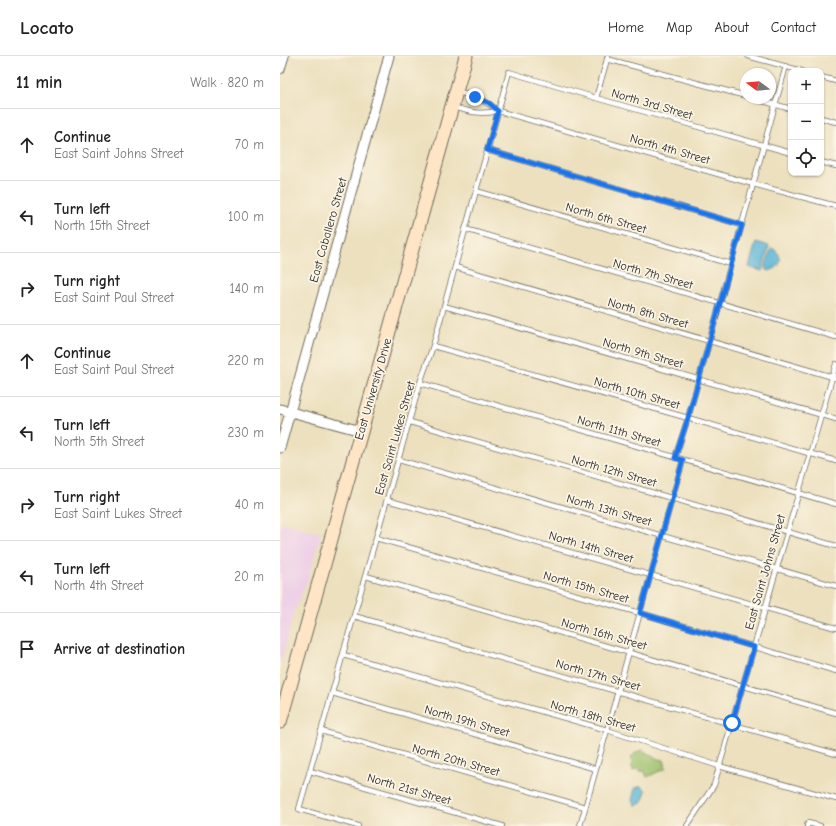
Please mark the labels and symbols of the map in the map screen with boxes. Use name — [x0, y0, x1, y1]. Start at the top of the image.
north arrow — [740, 68, 776, 104]
street label: North 3rd Street — [610, 86, 695, 122]
route end — [466, 88, 484, 106]
street label: North 4th Street — [628, 131, 712, 167]
street label: East Caballero Street — [306, 175, 350, 284]
street label: North 6th Street — [564, 200, 649, 236]
street label: North 7th Street — [611, 256, 695, 292]
street label: North 8th Street — [606, 295, 690, 331]
street label: North 9th Street — [601, 335, 685, 371]
street label: East University Drive — [352, 336, 394, 442]
street label: North 10th Street — [592, 374, 682, 412]
street label: East Saint Lukes Street — [372, 379, 418, 497]
street label: North 11th Street — [576, 412, 663, 450]
street label: North 12th Street — [570, 452, 659, 490]
street label: North 13th Street — [565, 491, 654, 529]
street label: East Saint Johns Street — [742, 512, 788, 631]
street label: North 14th Street — [547, 528, 635, 566]
street label: North 15th Street — [542, 568, 631, 606]
street label: North 16th Street — [560, 615, 649, 653]
street label: North 17th Street — [554, 656, 642, 694]
street label: North 18th Street — [549, 697, 638, 735]
street label: North 19th Street — [423, 702, 512, 740]
route start — [723, 714, 741, 732]
street label: North 20th Street — [411, 741, 502, 779]
street label: North 21st Street — [366, 770, 453, 808]

